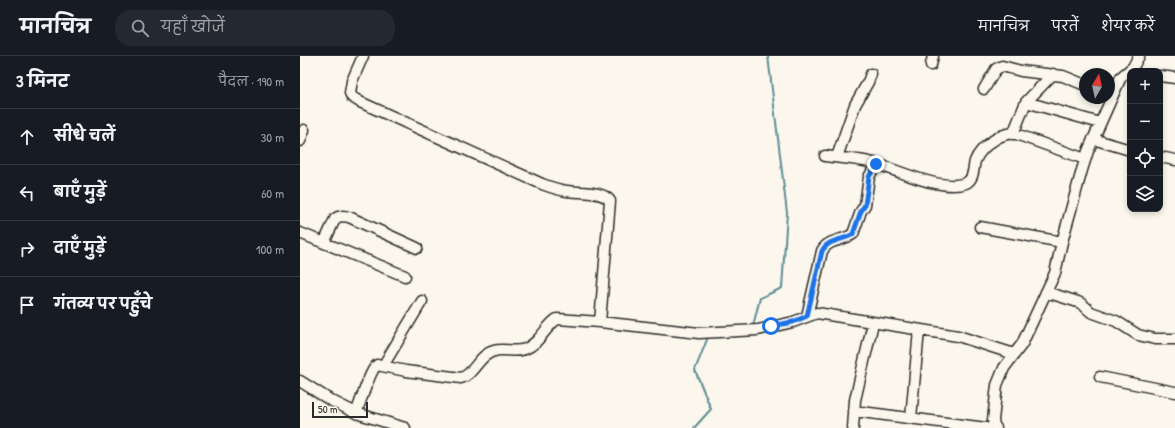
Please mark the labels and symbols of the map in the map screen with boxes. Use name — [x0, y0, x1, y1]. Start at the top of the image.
north arrow — [1079, 68, 1115, 104]
route end — [867, 155, 885, 173]
route start — [762, 317, 780, 335]
scale bar — [312, 400, 368, 419]

